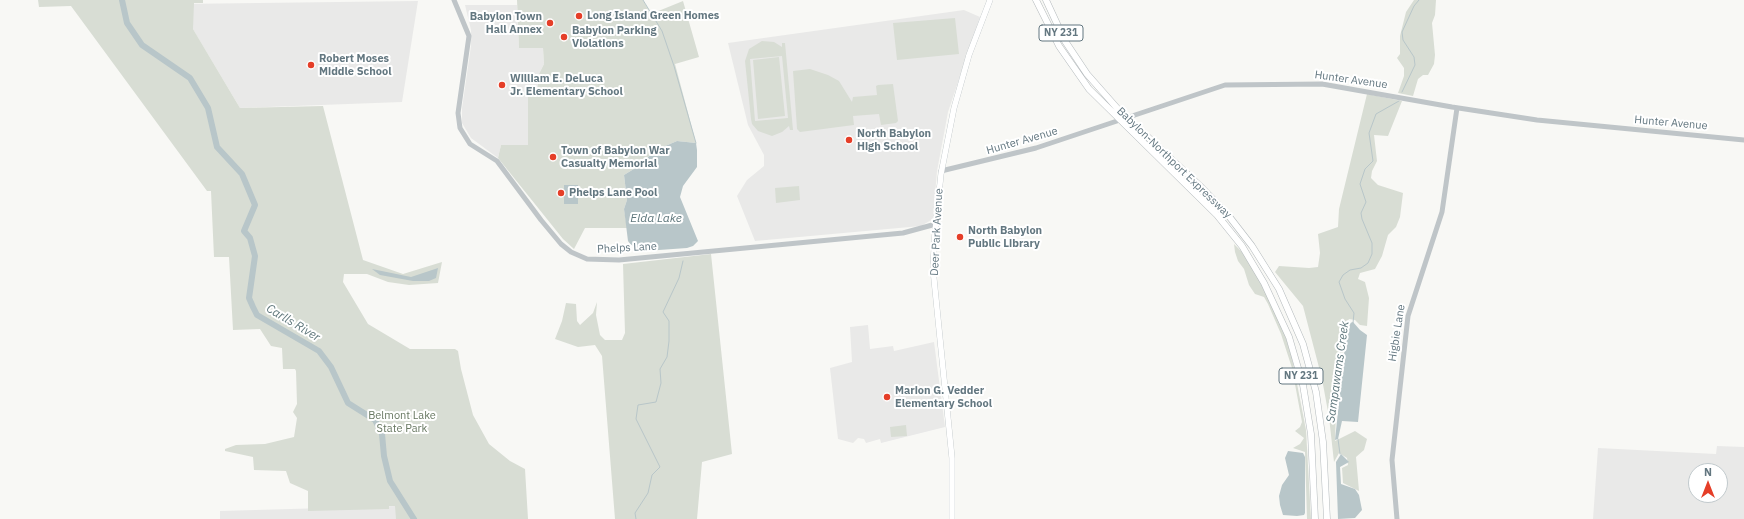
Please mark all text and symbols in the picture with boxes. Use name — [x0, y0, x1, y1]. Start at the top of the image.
place label: Long Island Green Homes — [587, 9, 719, 23]
place label: Babylon Town Hall Annex — [470, 10, 542, 36]
marker: Long Island Green Homes — [574, 11, 584, 21]
marker: Babylon Town Hall Annex — [545, 18, 555, 28]
place label: Babylon Parking Violations — [572, 24, 657, 50]
road number: NY 231 — [1039, 25, 1083, 41]
marker: Babylon Parking Violations — [559, 32, 569, 42]
place label: Robert Moses Middle School — [319, 52, 391, 78]
marker: Robert Moses Middle School — [306, 60, 316, 70]
street label: Hunter Avenue — [1314, 68, 1388, 92]
place label: William E. DeLuca Jr. Elementary School — [510, 72, 623, 98]
marker: William E. DeLuca Jr. Elementary School — [497, 80, 507, 90]
street label: Babylon-Northport Expressway — [1114, 105, 1234, 221]
street label: Hunter Avenue — [1634, 113, 1708, 133]
street label: Hunter Avenue — [985, 125, 1059, 157]
place label: North Babylon High School — [857, 127, 931, 153]
marker: North Babylon High School — [844, 135, 854, 145]
place label: Town of Babylon War Casualty Memorial — [561, 144, 670, 170]
marker: Town of Babylon War Casualty Memorial — [548, 152, 558, 162]
place label: Phelps Lane Pool — [569, 186, 657, 200]
marker: Phelps Lane Pool — [556, 188, 566, 198]
street label: Deer Park Avenue — [928, 188, 946, 276]
water label: Elda Lake — [630, 212, 682, 226]
place label: North Babylon Public Library — [968, 224, 1042, 250]
marker: North Babylon Public Library — [955, 232, 965, 242]
street label: Phelps Lane — [597, 240, 657, 256]
water label: Carlls River — [264, 301, 322, 345]
street label: Higbie Lane — [1386, 303, 1408, 363]
water label: Sampawams Creek — [1324, 320, 1352, 424]
road number: NY 231 — [1279, 368, 1323, 384]
place label: Marion G. Vedder Elementary School — [895, 384, 992, 410]
marker: Marion G. Vedder Elementary School — [882, 392, 892, 402]
park label: Belmont Lake State Park — [368, 409, 436, 435]
north arrow — [1688, 463, 1728, 503]
text: N — [1704, 465, 1712, 479]

